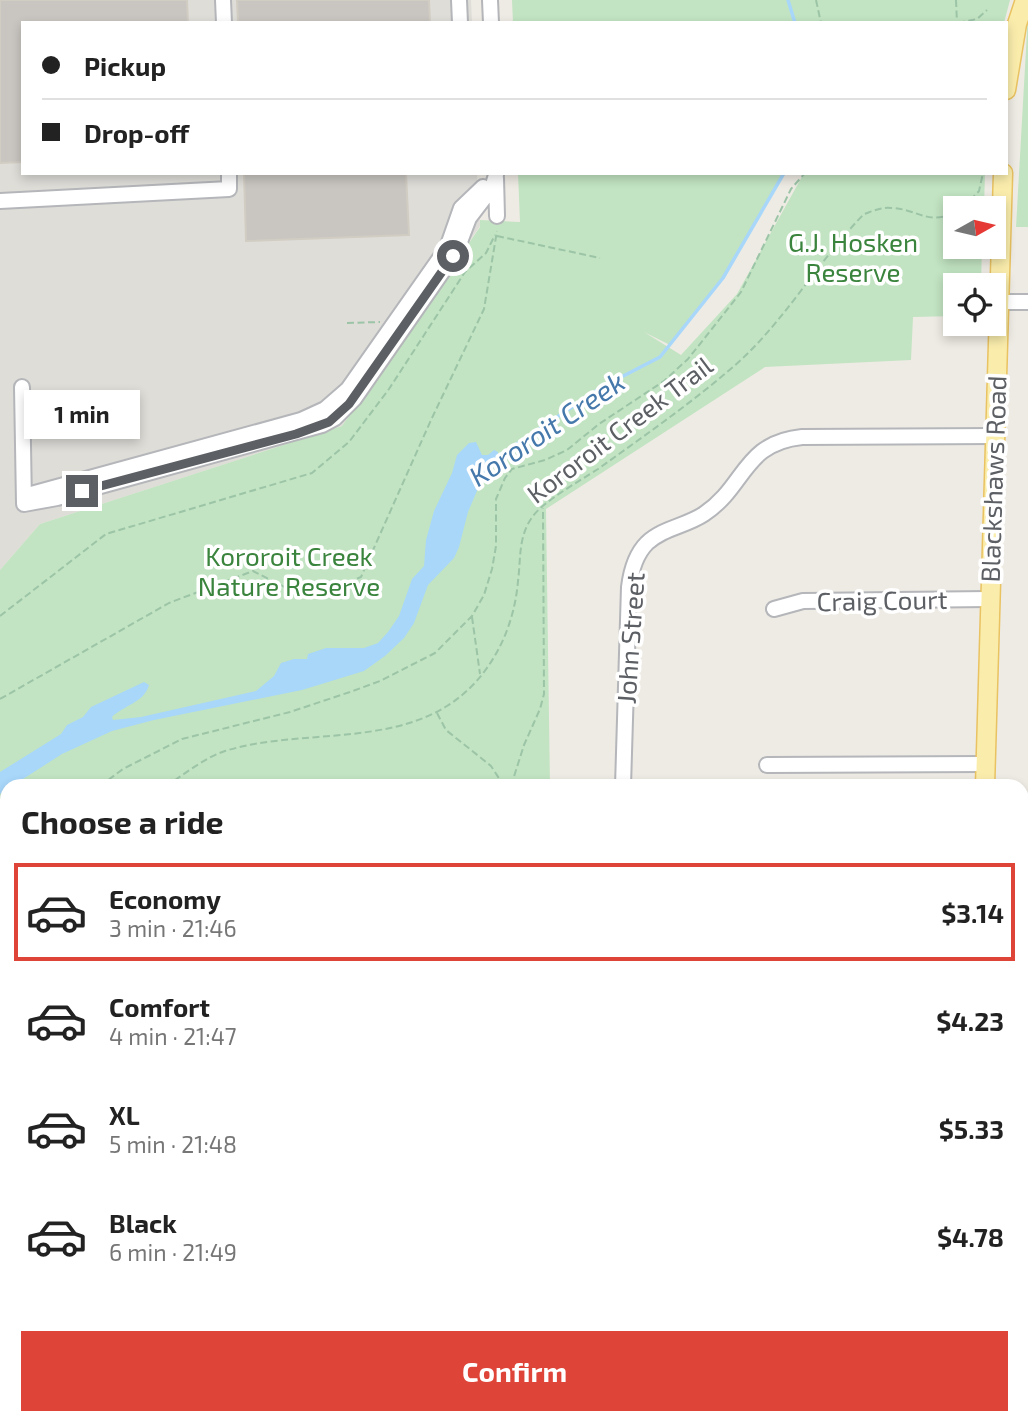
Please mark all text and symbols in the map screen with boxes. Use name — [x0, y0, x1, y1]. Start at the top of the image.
text: Pickup — [84, 50, 166, 81]
text: Drop-off — [84, 117, 189, 148]
north arrow — [943, 196, 1006, 259]
map controls — [943, 196, 1006, 336]
park label: G.J. Hosken Reserve — [788, 226, 918, 287]
route start — [437, 240, 469, 272]
button: locate — [943, 273, 1006, 336]
street label: Kororoit Creek Trail — [520, 349, 718, 509]
water label: Kororoit Creek — [462, 364, 631, 493]
street label: Blackshaws Road — [973, 375, 1012, 583]
callout: 1 min — [24, 390, 140, 438]
text: 1 min — [54, 400, 110, 428]
route end — [66, 475, 98, 507]
park label: Kororoit Creek Nature Reserve — [198, 540, 380, 601]
street label: John Street — [609, 571, 650, 705]
street label: Craig Court — [816, 583, 948, 616]
text: Choose a ride — [21, 802, 224, 840]
icon: car — [25, 881, 88, 944]
text: Economy — [109, 883, 221, 914]
text: $3.14 — [941, 897, 1004, 928]
text: 3 min · 21:46 — [109, 914, 237, 942]
icon: car — [25, 989, 88, 1052]
text: Comfort — [109, 991, 210, 1022]
text: $4.23 — [936, 1005, 1004, 1036]
text: 4 min · 21:47 — [109, 1022, 237, 1050]
icon: car — [25, 1097, 88, 1160]
text: XL — [109, 1099, 140, 1130]
text: $5.33 — [939, 1113, 1004, 1144]
text: 5 min · 21:48 — [109, 1130, 237, 1158]
icon: car — [25, 1205, 88, 1268]
text: Black — [109, 1207, 177, 1238]
text: $4.78 — [937, 1221, 1004, 1252]
text: 6 min · 21:49 — [109, 1238, 237, 1266]
button: Confirm — [21, 1331, 1008, 1411]

